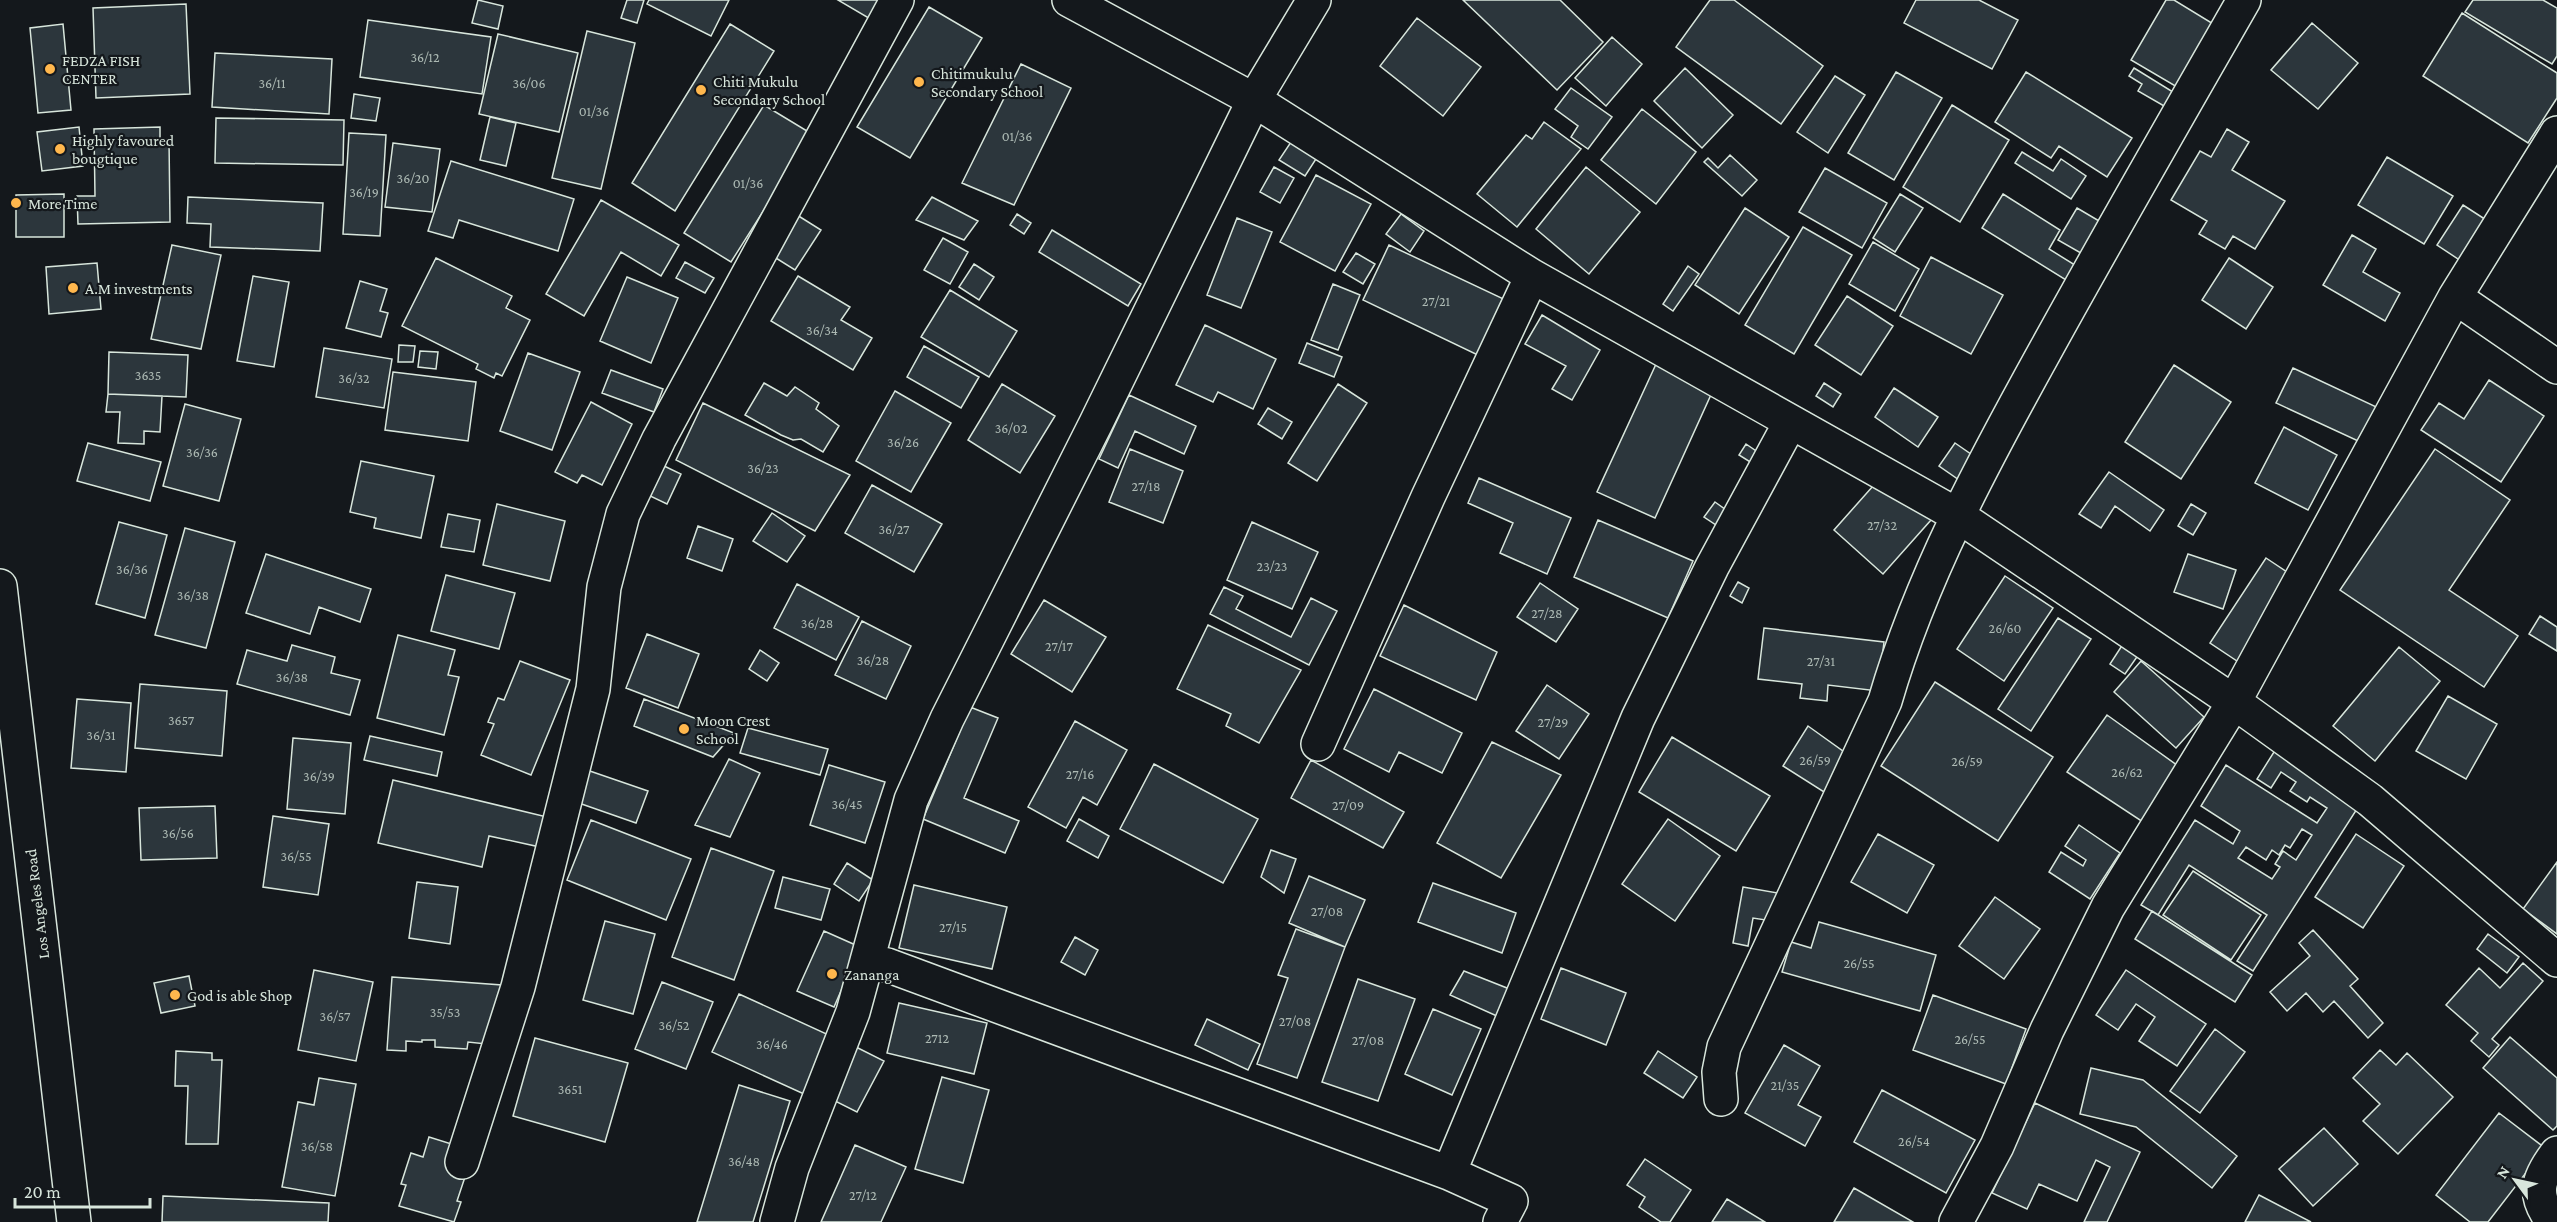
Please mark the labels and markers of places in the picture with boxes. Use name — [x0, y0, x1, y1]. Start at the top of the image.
place label: FEDZA FISH CENTER — [62, 52, 140, 87]
marker: FEDZA FISH CENTER — [43, 62, 57, 76]
place label: Chitimukulu Secondary School — [931, 65, 1043, 101]
place label: Chiti Mukulu Secondary School — [713, 73, 825, 109]
marker: Chitimukulu Secondary School — [912, 75, 926, 89]
marker: Chiti Mukulu Secondary School — [694, 83, 708, 97]
place label: Highly favoured bougtique — [72, 132, 175, 168]
marker: Highly favoured bougtique — [53, 142, 67, 156]
place label: More Time — [28, 195, 97, 212]
marker: More Time — [9, 196, 23, 210]
place label: A.M investments — [85, 280, 193, 297]
marker: A.M investments — [66, 281, 80, 295]
place label: Moon Crest School — [696, 712, 771, 747]
marker: Moon Crest School — [677, 722, 691, 736]
place label: Zananga — [844, 966, 900, 984]
marker: Zananga — [825, 967, 839, 981]
place label: God is able Shop — [187, 987, 292, 1005]
marker: God is able Shop — [168, 988, 182, 1002]

